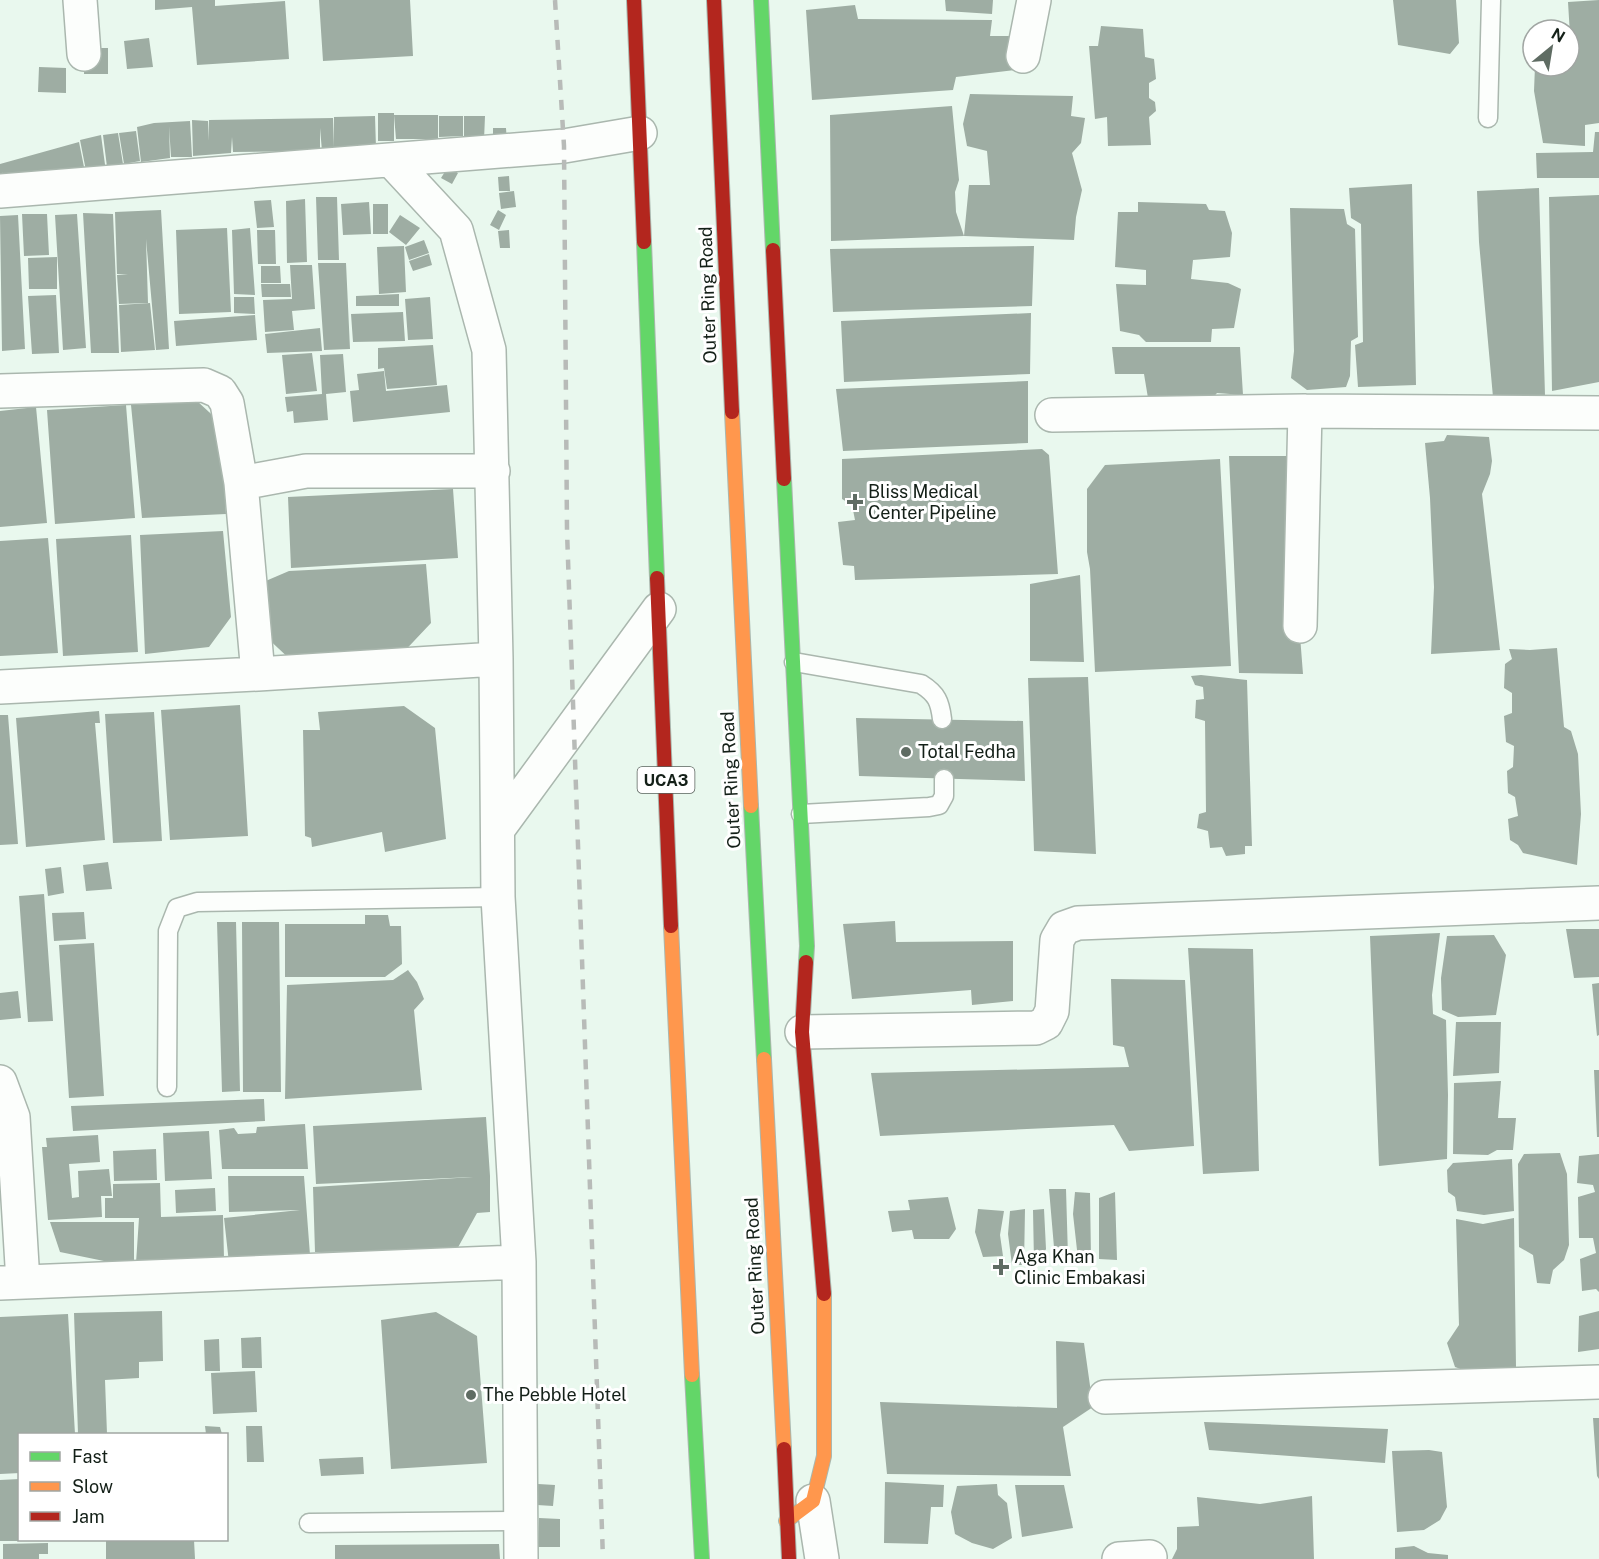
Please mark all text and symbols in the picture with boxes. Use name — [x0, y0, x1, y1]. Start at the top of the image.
north arrow — [1521, 18, 1581, 78]
text: N — [1548, 24, 1568, 47]
street label: Outer Ring Road — [695, 226, 720, 364]
place label: Bliss Medical Center Pipeline — [868, 481, 996, 523]
marker: Bliss Medical Center Pipeline — [846, 493, 864, 511]
street label: Outer Ring Road — [716, 711, 745, 849]
place label: Total Fedha — [918, 741, 1016, 762]
marker: Total Fedha — [899, 745, 913, 759]
road number: UCA3 — [638, 767, 694, 793]
street label: Outer Ring Road — [740, 1197, 769, 1335]
place label: Aga Khan Clinic Embakasi — [1014, 1246, 1146, 1288]
marker: Aga Khan Clinic Embakasi — [992, 1258, 1010, 1276]
place label: The Pebble Hotel — [483, 1384, 627, 1405]
marker: The Pebble Hotel — [464, 1388, 478, 1402]
legend — [18, 1433, 228, 1541]
text: Fast — [72, 1446, 108, 1467]
text: Slow — [72, 1476, 113, 1497]
text: Jam — [72, 1506, 105, 1527]

